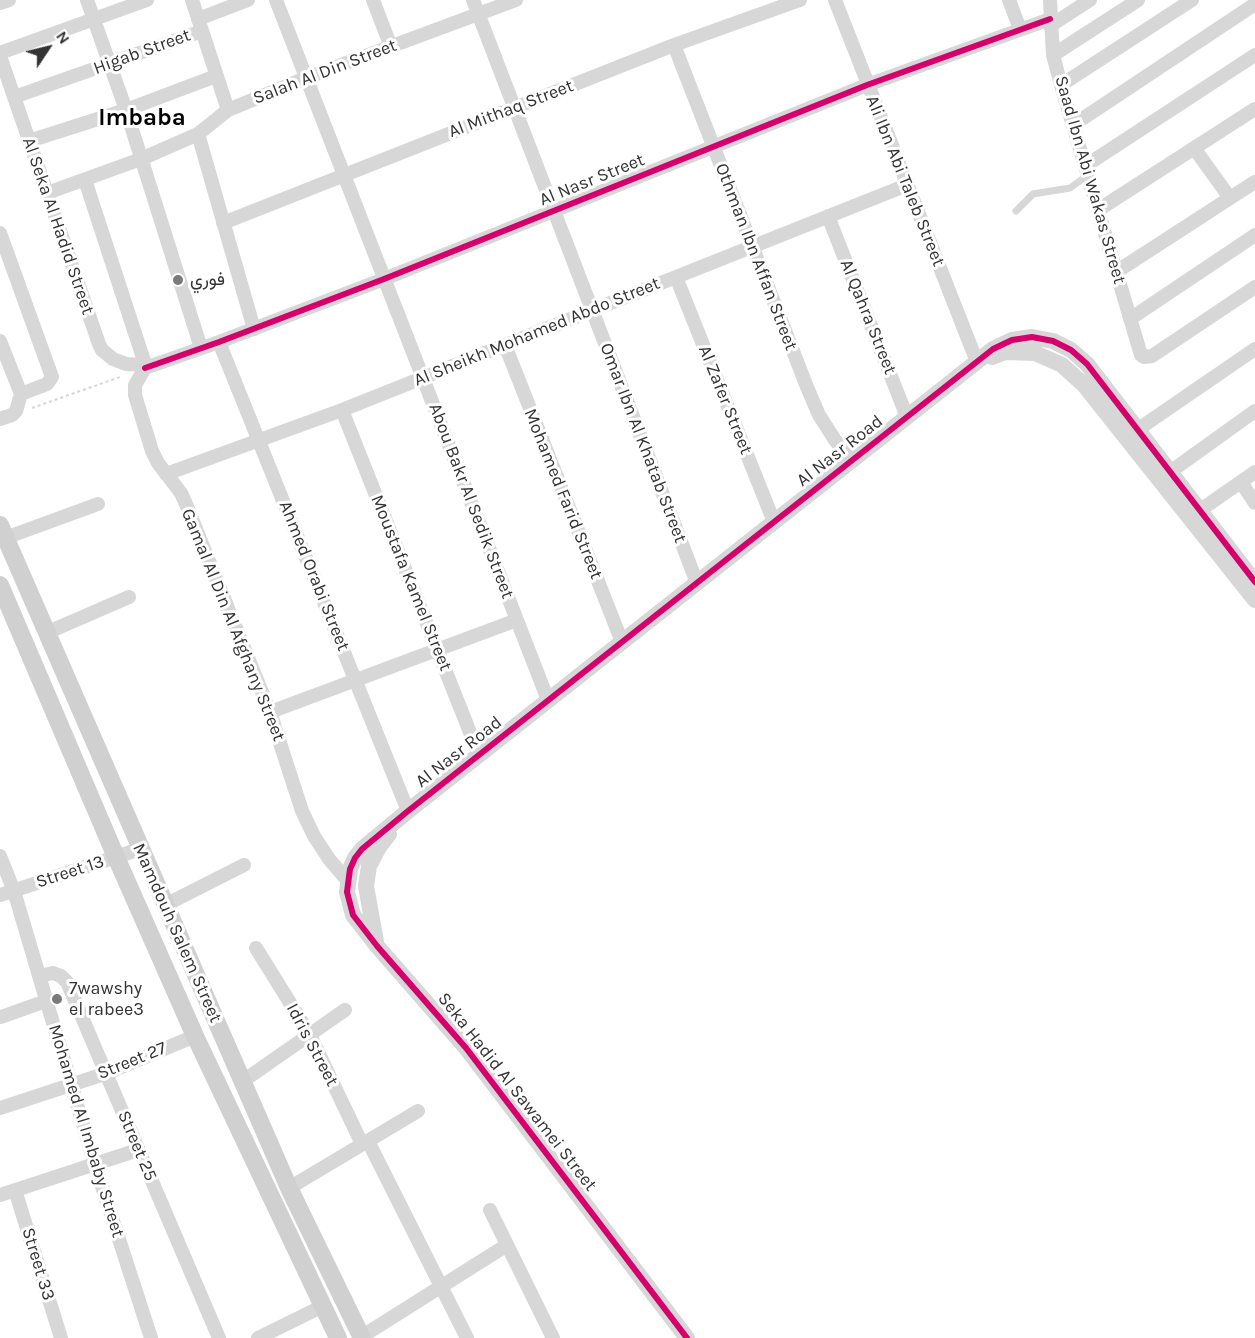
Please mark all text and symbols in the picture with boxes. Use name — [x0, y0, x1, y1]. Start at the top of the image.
north arrow — [18, 18, 78, 78]
street label: Higab Street — [90, 24, 194, 80]
text: N — [52, 27, 74, 48]
street label: Salah Al Din Street — [250, 35, 400, 109]
street label: Saad Ibn Abi Wakas Street — [1050, 73, 1130, 287]
street label: Al Mithaq Street — [446, 75, 576, 143]
street label: Ali Ibn Abi Taleb Street — [861, 92, 949, 270]
district label: Imbaba — [98, 104, 186, 132]
street label: Al Seka Al Hadid Street — [17, 135, 99, 317]
street label: Al Nasr Street — [536, 149, 648, 211]
street label: Othman Ibn Affan Street — [710, 160, 802, 354]
street label: Al Qahra Street — [835, 256, 901, 378]
place label: فوري — [190, 269, 225, 291]
marker: فوري — [171, 273, 185, 287]
street label: Al Sheikh Mohamed Abdo Street — [411, 273, 663, 391]
street label: Omar Ibn Al Khatab Street — [595, 340, 691, 546]
street label: Al Zafer Street — [693, 342, 757, 458]
street label: Abou Bakr Al Sedik Street — [424, 400, 518, 602]
street label: Mohamed Farid Street — [519, 406, 607, 582]
street label: Al Nasr Road — [793, 411, 887, 491]
street label: Moustafa Kamel Street — [366, 492, 456, 674]
street label: Ahmed Orabi Street — [274, 498, 354, 654]
street label: Gamal Al Din Al Afghany Street — [176, 506, 290, 744]
street label: Al Nasr Road — [412, 712, 506, 792]
street label: Mamdouh Salem Street — [128, 840, 226, 1026]
street label: Street 13 — [33, 851, 107, 893]
place label: 7wawshy el rabee3 — [69, 978, 144, 1020]
street label: Seka Hadid Al Sawamei Street — [433, 988, 601, 1196]
marker: 7wawshy el rabee3 — [50, 992, 64, 1006]
street label: Idris Street — [281, 1000, 343, 1090]
street label: Mohamed Al Imbaby Street — [43, 1022, 129, 1240]
street label: Street 27 — [94, 1037, 170, 1085]
street label: Street 25 — [113, 1108, 161, 1184]
street label: Street 33 — [17, 1225, 59, 1303]

